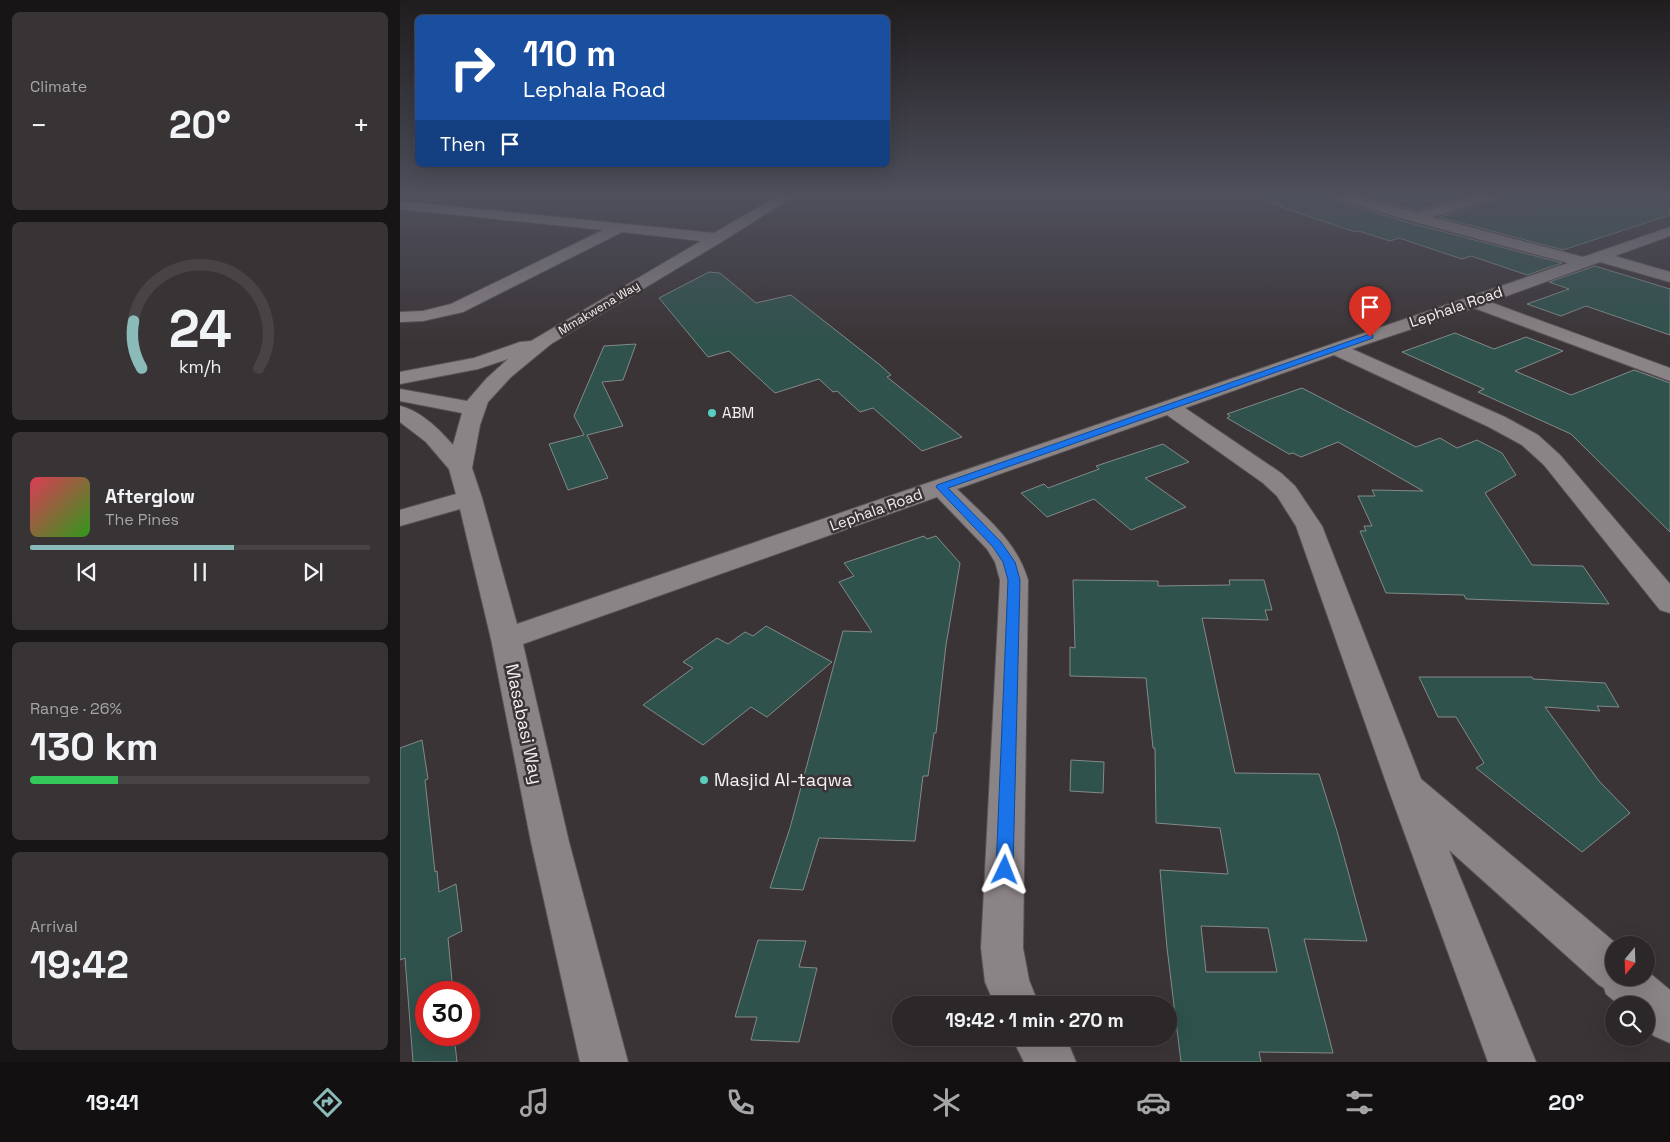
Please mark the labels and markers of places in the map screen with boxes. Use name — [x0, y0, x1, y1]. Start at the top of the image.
pin — [1349, 286, 1391, 337]
place label: ABM — [722, 403, 754, 422]
marker: ABM — [706, 407, 718, 419]
place label: Masjid Al-taqwa — [714, 768, 852, 791]
marker: Masjid Al-taqwa — [698, 774, 710, 786]

